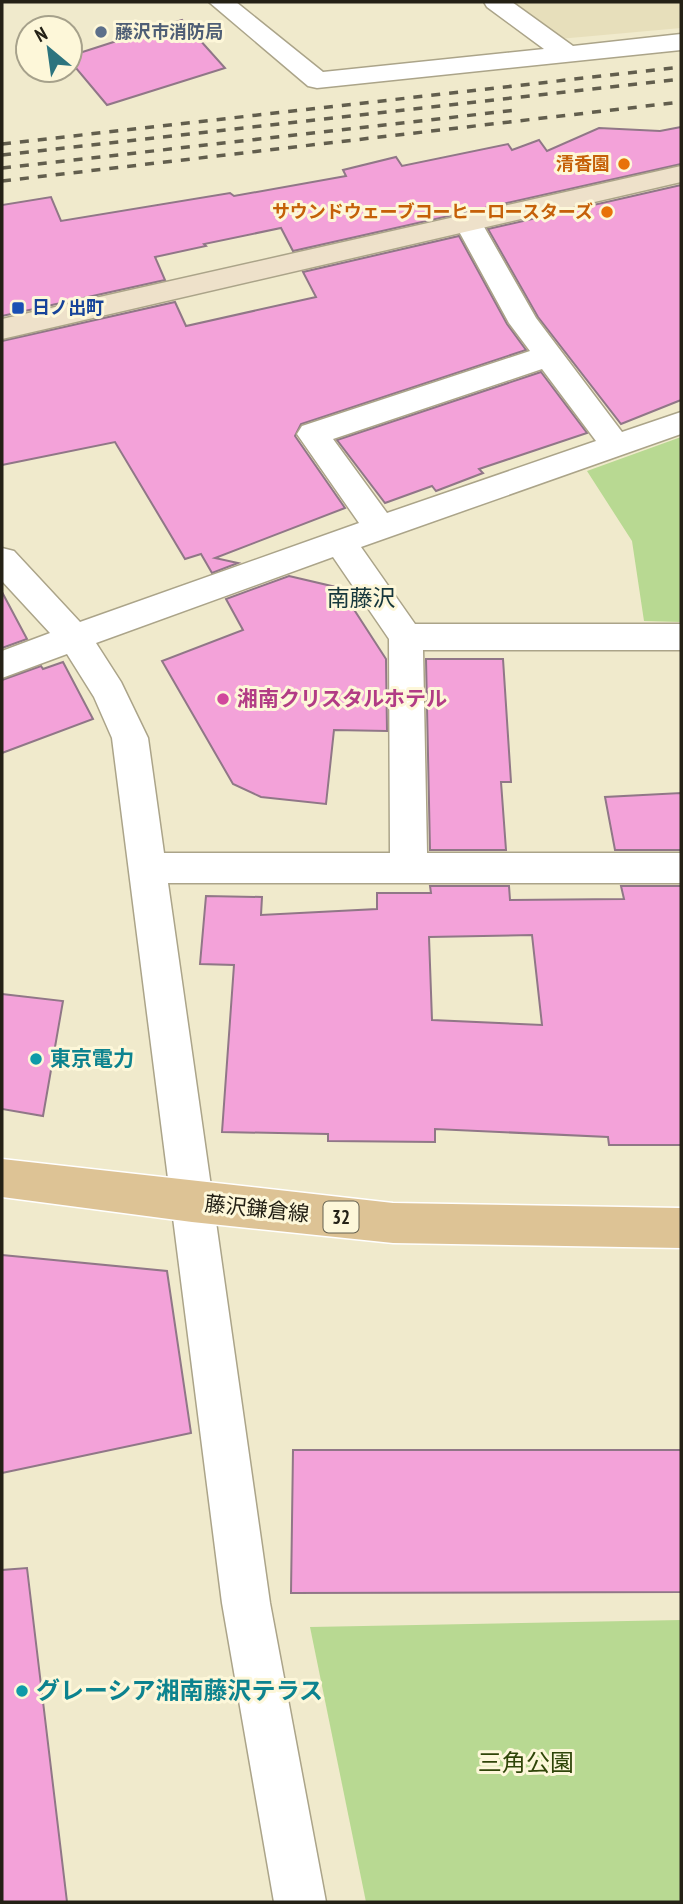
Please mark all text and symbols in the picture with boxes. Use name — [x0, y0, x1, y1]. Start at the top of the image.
north arrow — [14, 14, 84, 84]
place label: 藤沢市消防局 — [115, 20, 223, 43]
text: N — [30, 21, 51, 47]
marker: 藤沢市消防局 — [93, 24, 109, 40]
place label: 清香園 — [556, 152, 610, 175]
marker: 清香園 — [616, 156, 632, 172]
place label: サウンドウェーブコーヒーロースターズ — [272, 200, 593, 223]
marker: サウンドウェーブコーヒーロースターズ — [599, 204, 615, 220]
place label: 日ノ出町 — [32, 296, 104, 319]
marker: 日ノ出町 — [10, 300, 26, 316]
district label: 南藤沢 — [327, 583, 396, 612]
place label: 湘南クリスタルホテル — [237, 685, 447, 712]
marker: 湘南クリスタルホテル — [215, 691, 231, 707]
place label: 東京電力 — [50, 1045, 134, 1072]
marker: 東京電力 — [28, 1051, 44, 1067]
street label: 藤沢鎌倉線 — [203, 1190, 311, 1227]
road number: 32 — [324, 1202, 358, 1232]
place label: グレーシア湘南藤沢テラス — [36, 1675, 323, 1706]
marker: グレーシア湘南藤沢テラス — [14, 1683, 30, 1699]
park label: 三角公園 — [478, 1747, 574, 1778]

